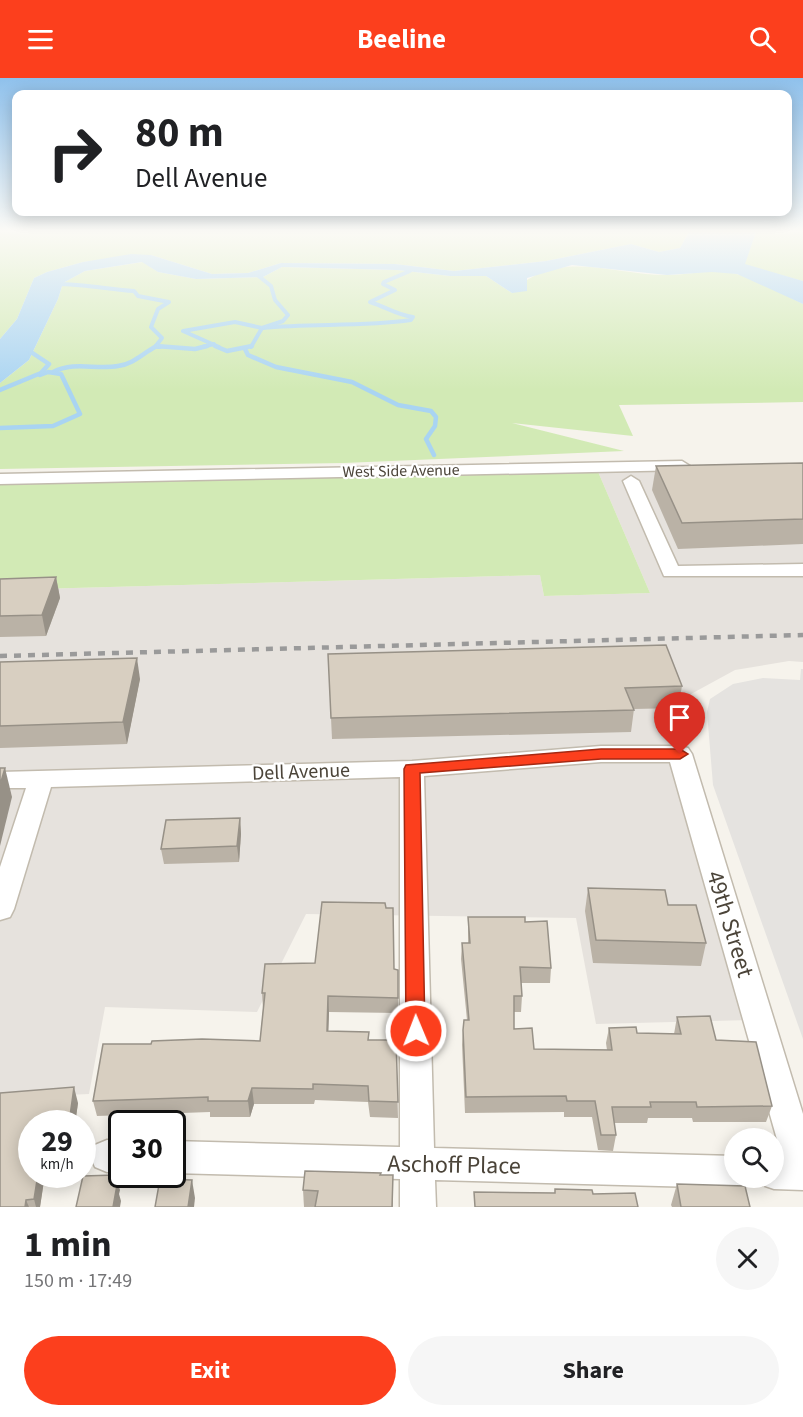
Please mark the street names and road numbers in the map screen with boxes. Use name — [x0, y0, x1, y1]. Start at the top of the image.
street label: West Side Avenue — [342, 459, 460, 483]
street label: Dell Avenue — [252, 756, 351, 788]
street label: 49th Street — [697, 866, 763, 982]
street label: Aschoff Place — [387, 1146, 521, 1184]

